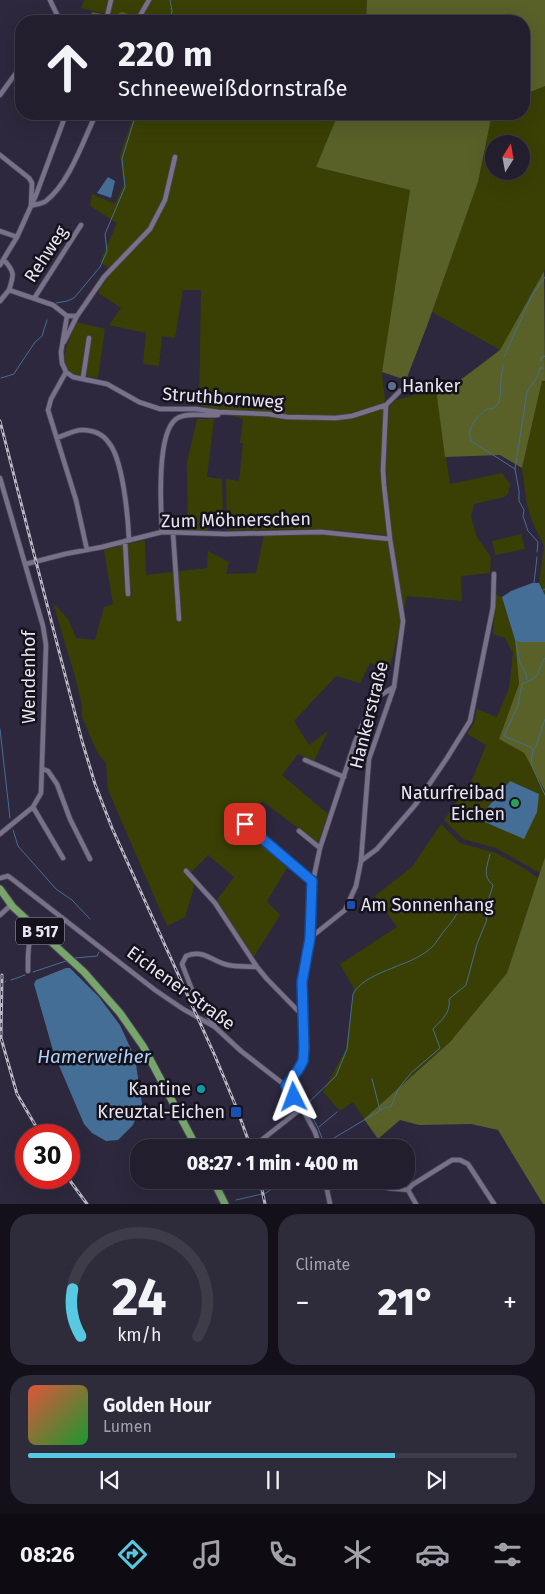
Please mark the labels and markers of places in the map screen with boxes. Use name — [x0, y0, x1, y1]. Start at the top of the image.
place label: Hanker — [402, 375, 460, 397]
marker: Hanker — [386, 380, 398, 392]
place label: Naturfreibad Eichen — [401, 782, 505, 825]
marker: Naturfreibad Eichen — [509, 797, 521, 809]
pin — [224, 803, 266, 845]
place label: Am Sonnenhang — [361, 894, 494, 916]
marker: Am Sonnenhang — [345, 899, 357, 911]
place label: Kantine — [128, 1078, 191, 1100]
marker: Kantine — [195, 1083, 207, 1095]
place label: Kreuztal-Eichen — [97, 1101, 225, 1123]
marker: Kreuztal-Eichen — [229, 1105, 243, 1119]

